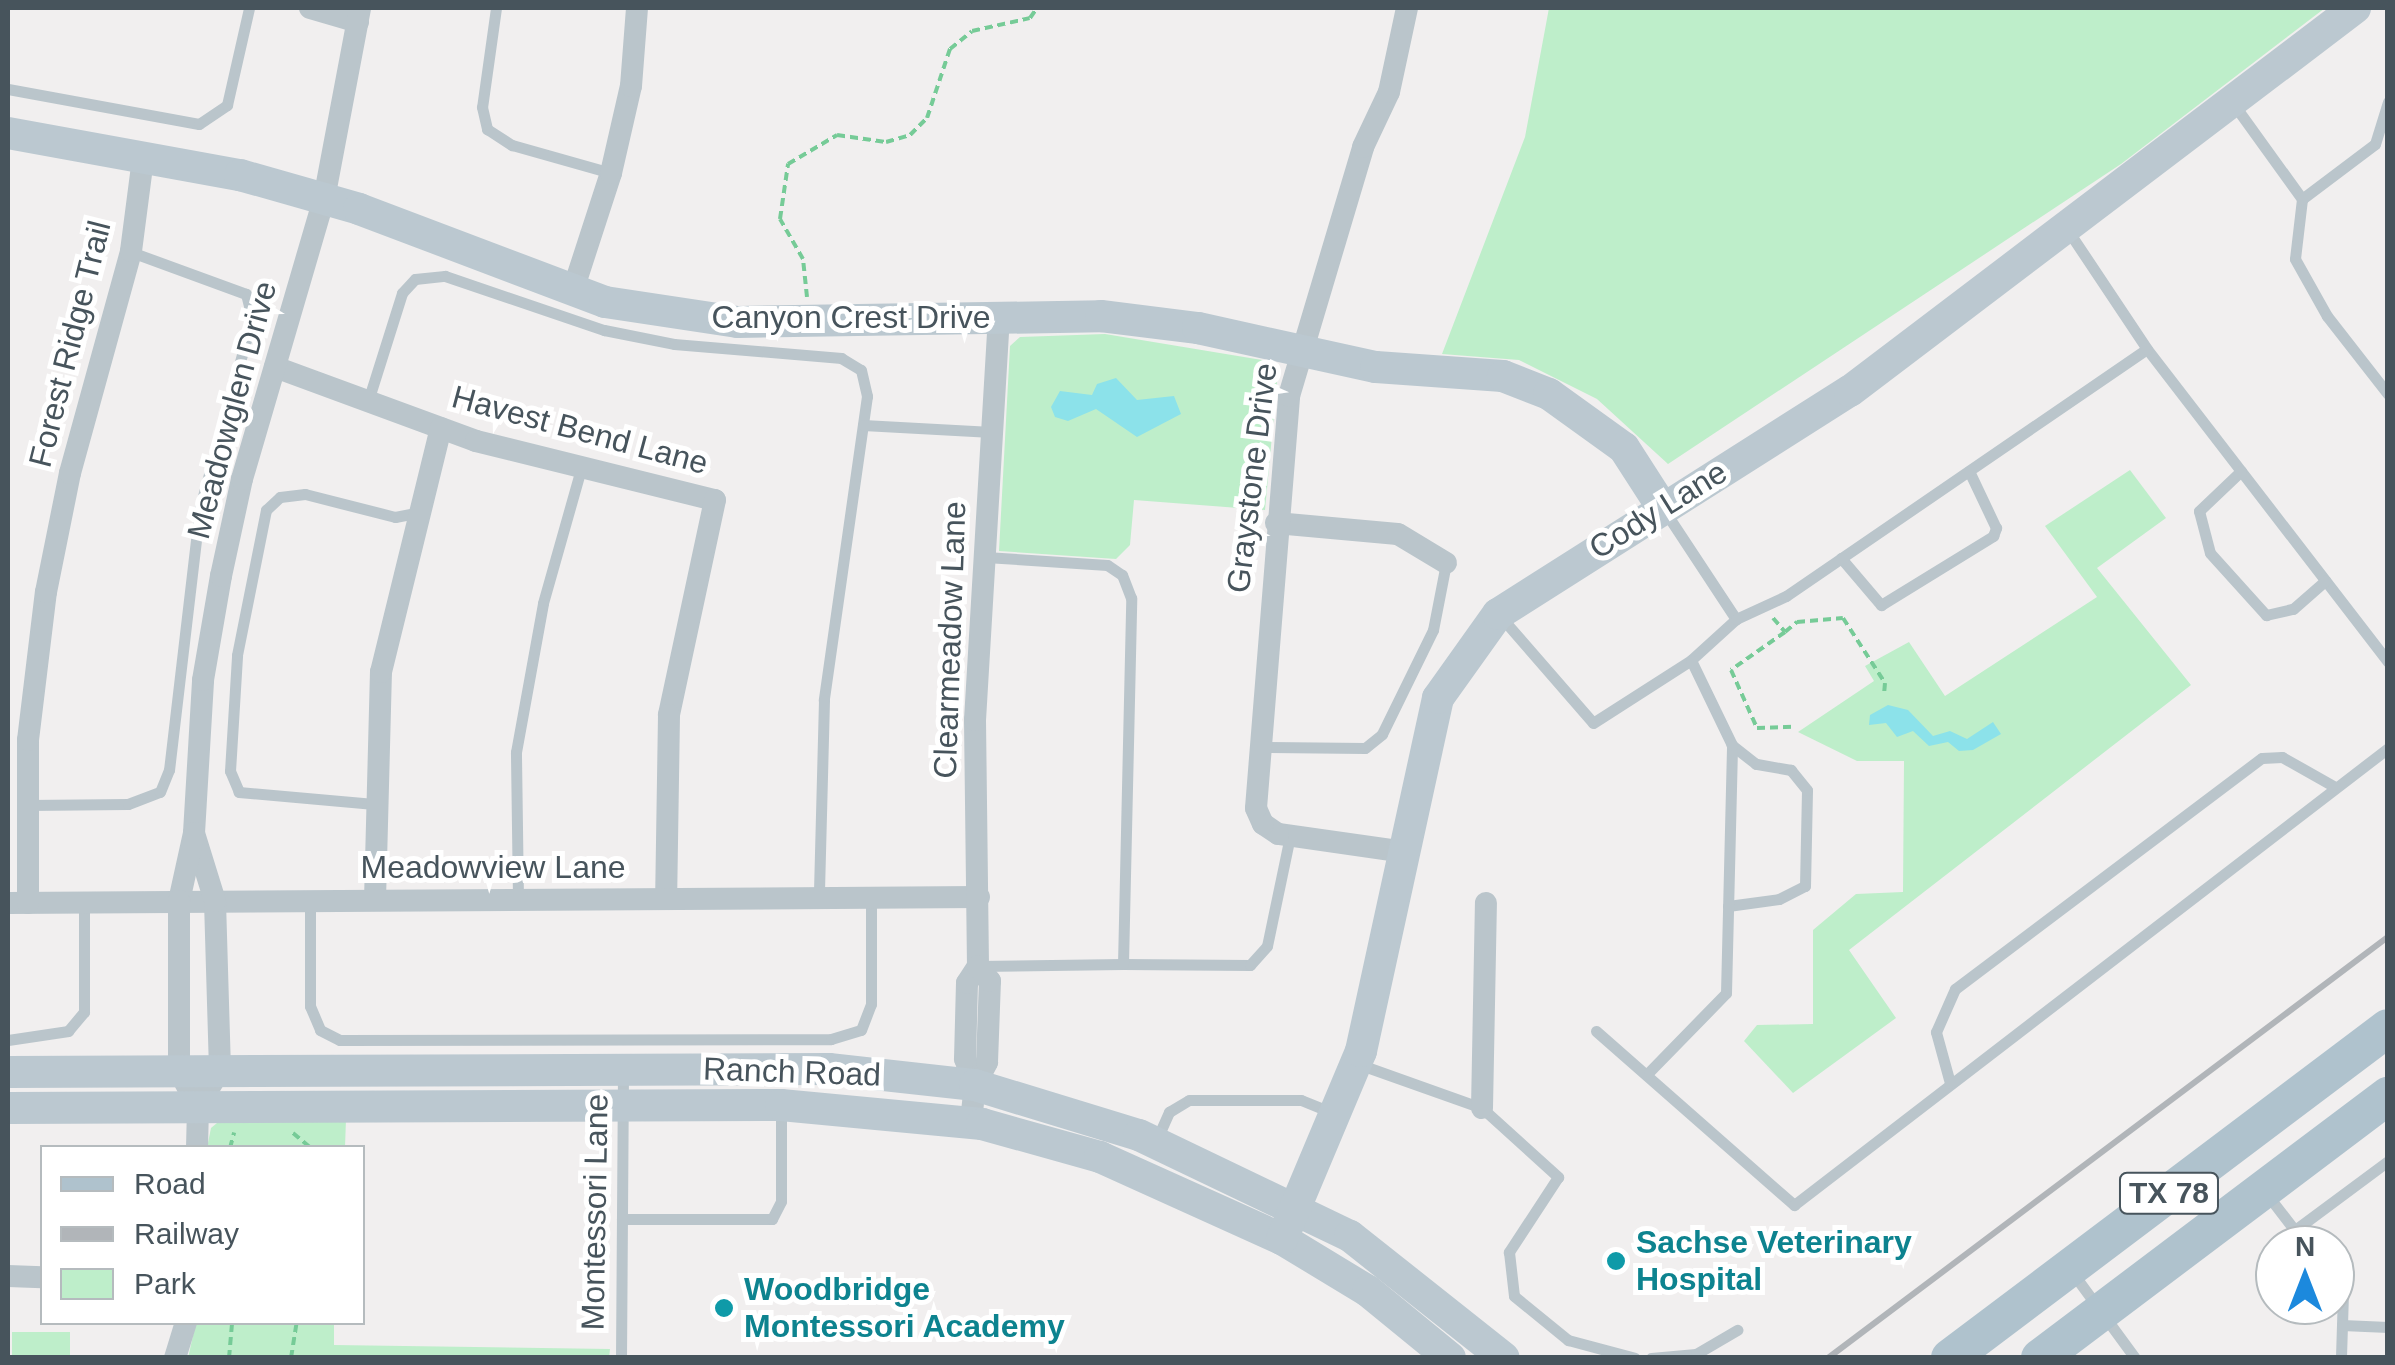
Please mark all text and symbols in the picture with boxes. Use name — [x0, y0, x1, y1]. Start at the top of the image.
street label: Forest Ridge Trail — [21, 217, 119, 471]
street label: Meadowglen Drive — [179, 277, 285, 543]
street label: Canyon Crest Drive — [711, 298, 991, 336]
street label: Graystone Drive — [1219, 361, 1285, 595]
street label: Havest Bend Lane — [448, 377, 712, 483]
street label: Cody Lane — [1582, 453, 1734, 567]
street label: Clearmeadow Lane — [926, 501, 974, 779]
street label: Meadowview Lane — [360, 848, 626, 886]
street label: Ranch Road — [702, 1050, 882, 1094]
street label: Montessori Lane — [574, 1093, 616, 1331]
legend — [40, 1145, 365, 1325]
text: Road — [134, 1167, 206, 1200]
road number: TX 78 — [2116, 1168, 2222, 1218]
text: Railway — [134, 1217, 239, 1250]
place label: Sachse Veterinary Hospital — [1636, 1224, 1912, 1299]
north arrow — [2255, 1225, 2355, 1325]
text: N — [2295, 1231, 2315, 1262]
marker: Sachse Veterinary Hospital — [1605, 1250, 1627, 1272]
text: Park — [134, 1267, 196, 1300]
place label: Woodbridge Montessori Academy — [744, 1271, 1066, 1346]
marker: Woodbridge Montessori Academy — [713, 1297, 735, 1319]

